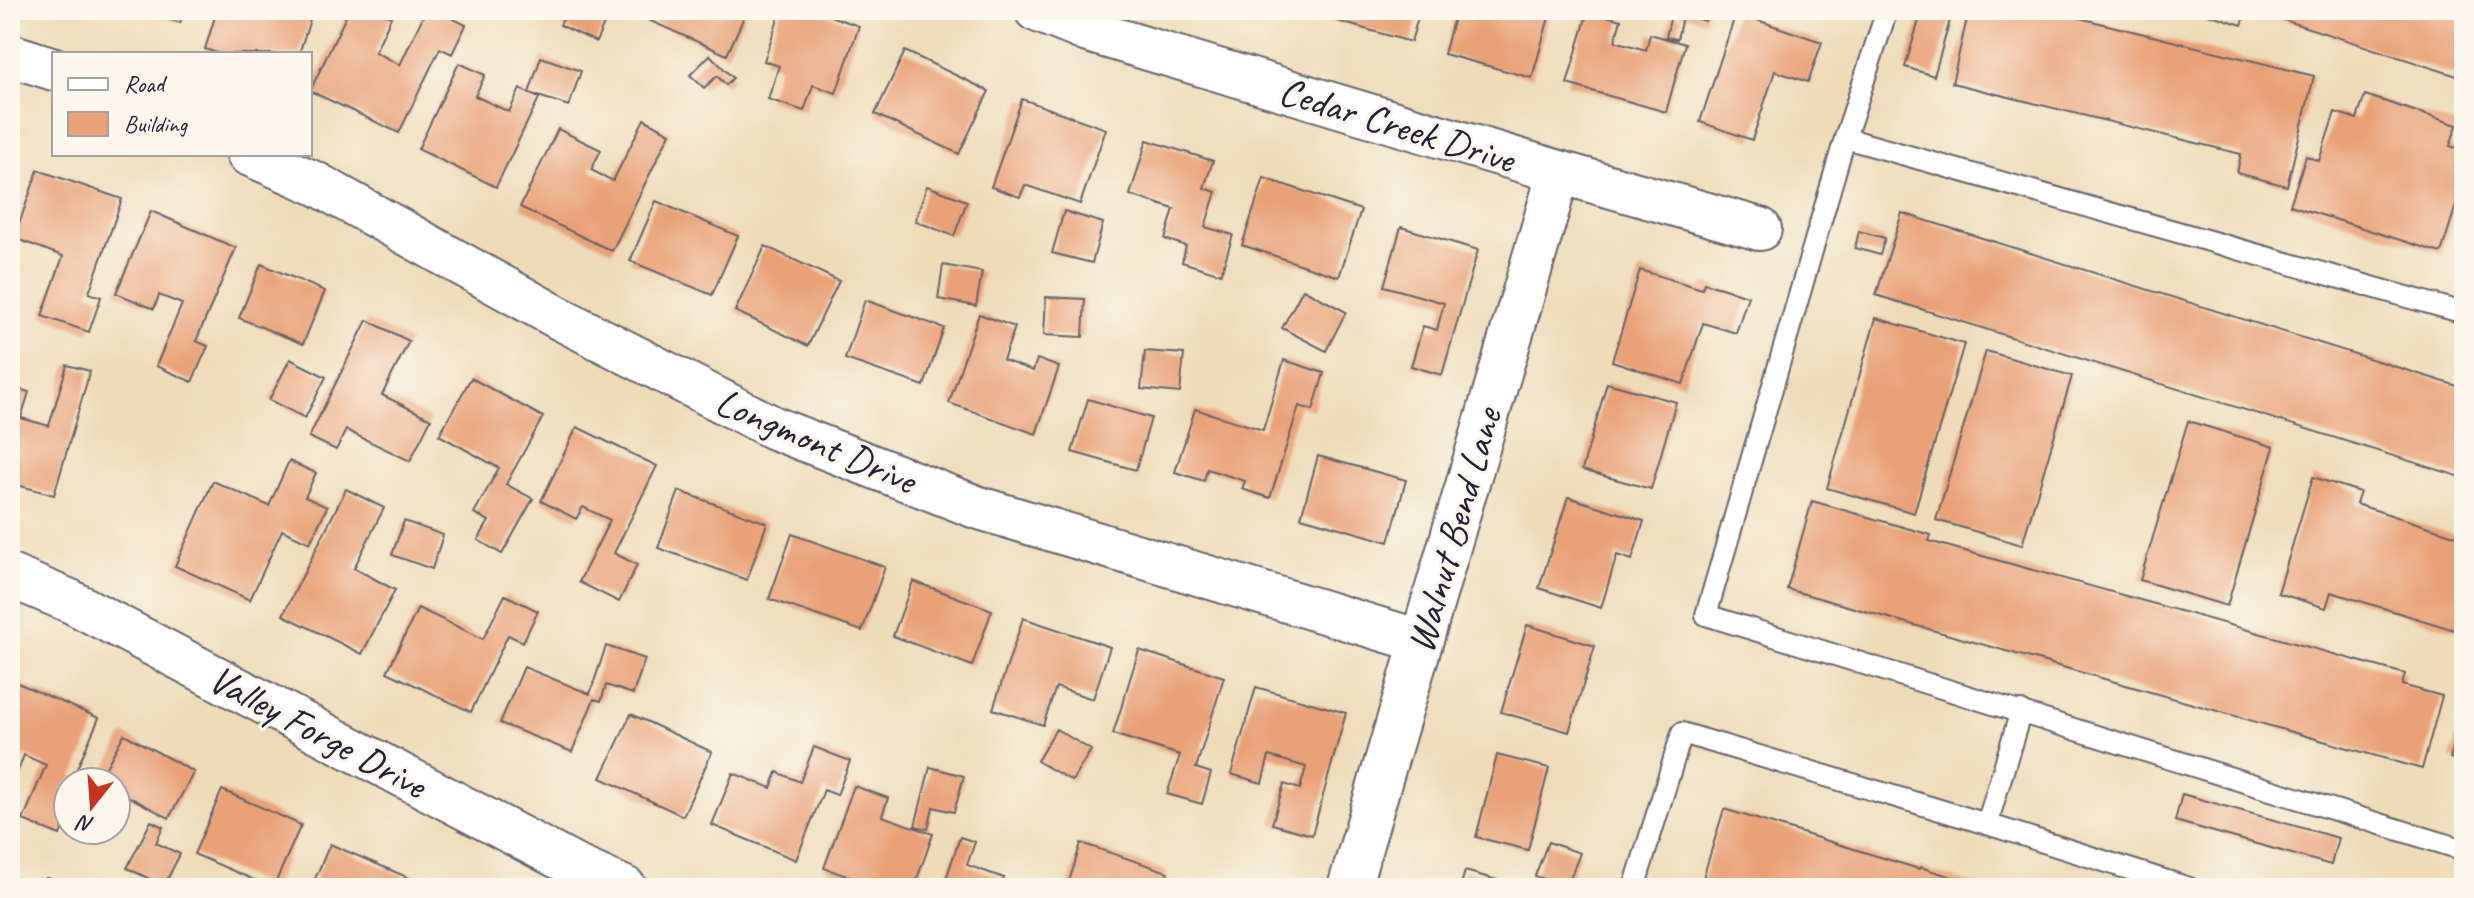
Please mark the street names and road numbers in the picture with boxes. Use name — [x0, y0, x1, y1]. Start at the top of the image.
street label: Cedar Creek Drive — [1273, 66, 1523, 185]
street label: Longmont Drive — [708, 376, 926, 507]
street label: Walnut Bend Lane — [1395, 400, 1513, 658]
street label: Valley Forge Drive — [200, 654, 437, 811]

